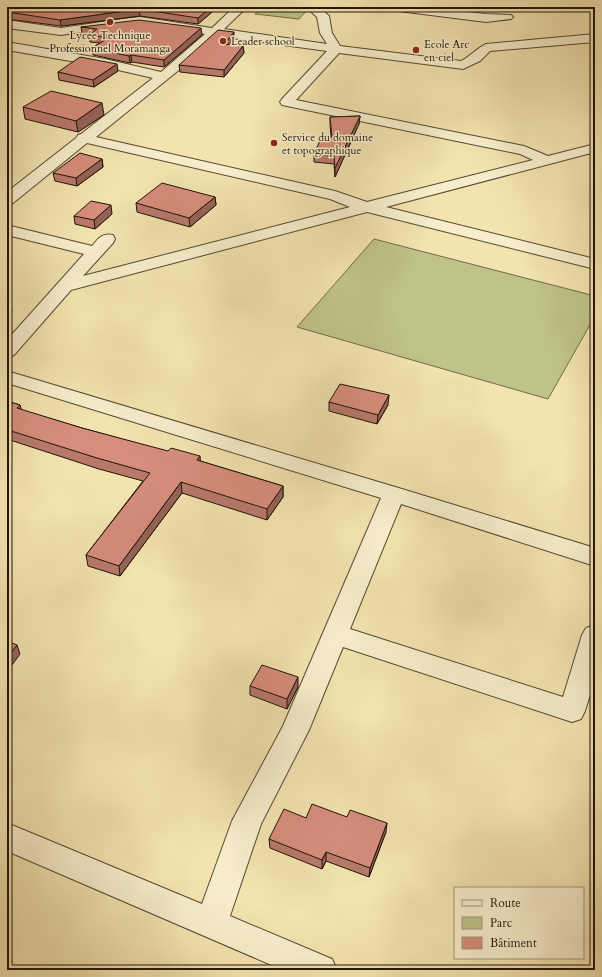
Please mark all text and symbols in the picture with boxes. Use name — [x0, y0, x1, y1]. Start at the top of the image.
marker: Lycée Technique Professionnel Moramanga — [105, 17, 115, 27]
place label: Lycée Technique Professionnel Moramanga — [50, 28, 171, 56]
place label: Leader school — [231, 34, 295, 49]
marker: Leader school — [218, 36, 228, 46]
place label: Ecole Arc en ciel — [424, 37, 469, 65]
marker: Ecole Arc en ciel — [411, 45, 421, 55]
place label: Service du domaine et topographique — [282, 130, 373, 158]
marker: Service du domaine et topographique — [269, 138, 279, 148]
legend — [454, 887, 584, 959]
text: Route — [490, 895, 521, 911]
text: Parc — [490, 915, 513, 931]
text: Bâtiment — [490, 935, 537, 951]

